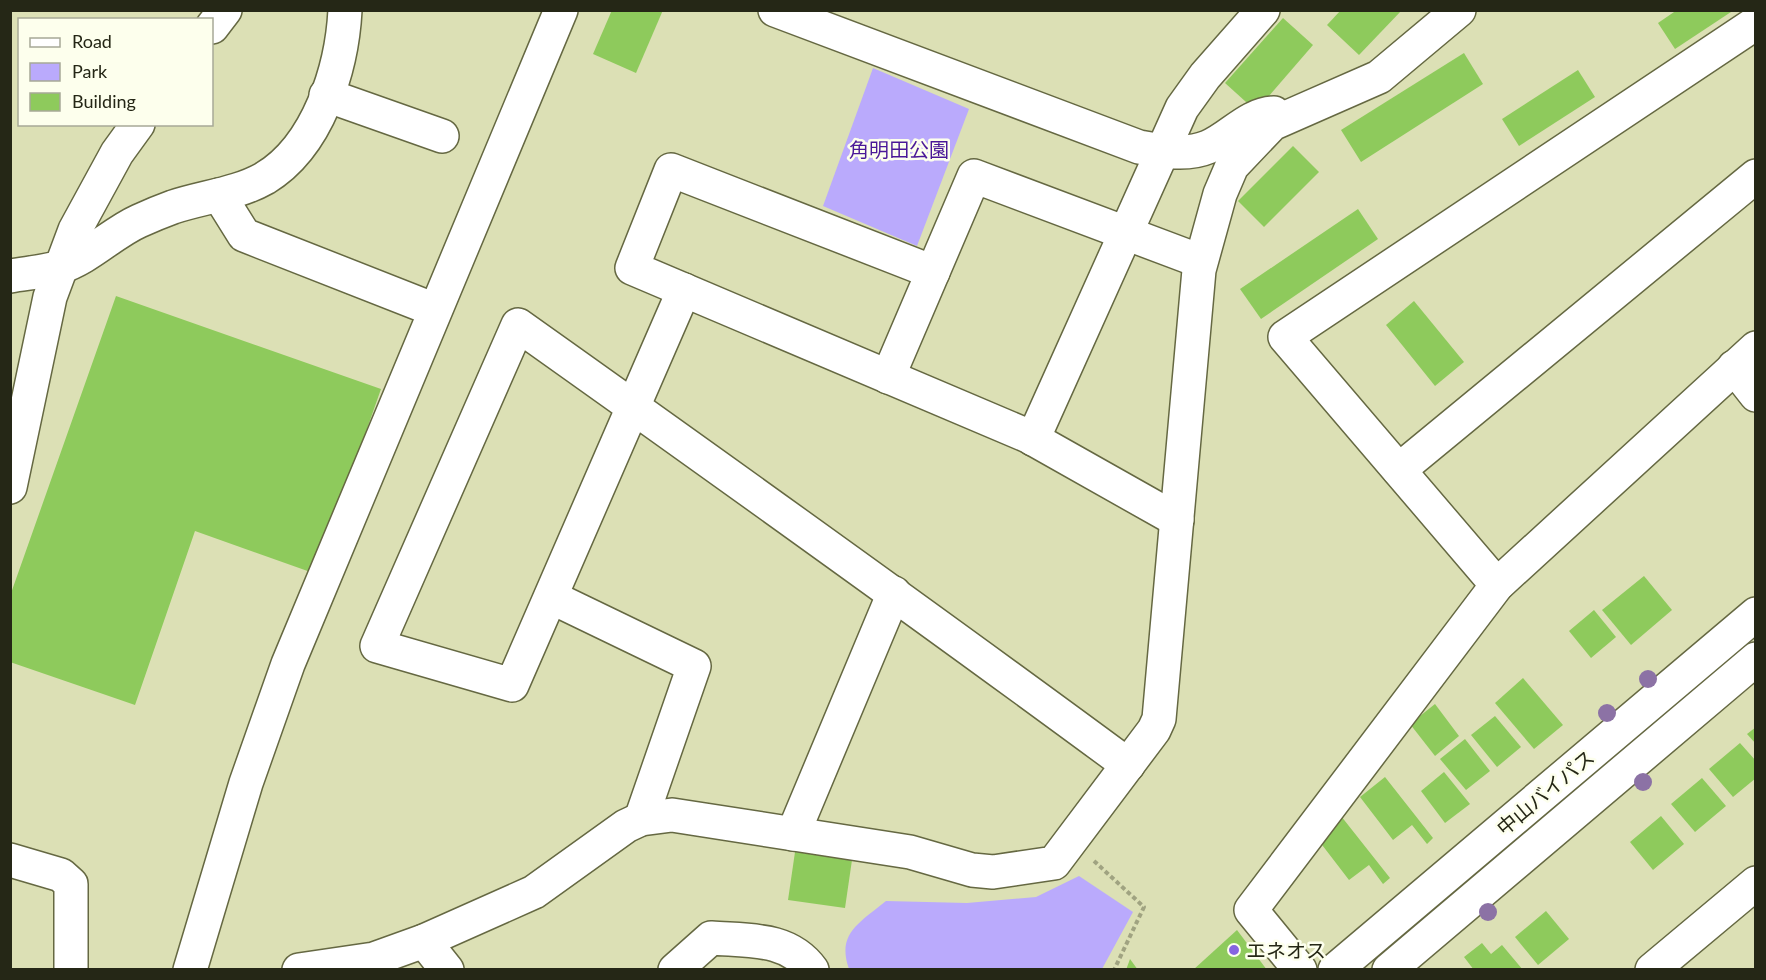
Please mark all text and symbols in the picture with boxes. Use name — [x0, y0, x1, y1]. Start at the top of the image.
legend — [18, 18, 213, 126]
text: Road — [72, 30, 112, 52]
text: Park — [72, 60, 108, 82]
text: Building — [72, 90, 136, 112]
park label: 角明田公園 — [849, 137, 949, 161]
street label: 中山バイパス — [1491, 744, 1599, 840]
place label: エネオス — [1246, 938, 1326, 962]
marker: エネオス — [1227, 943, 1241, 957]

